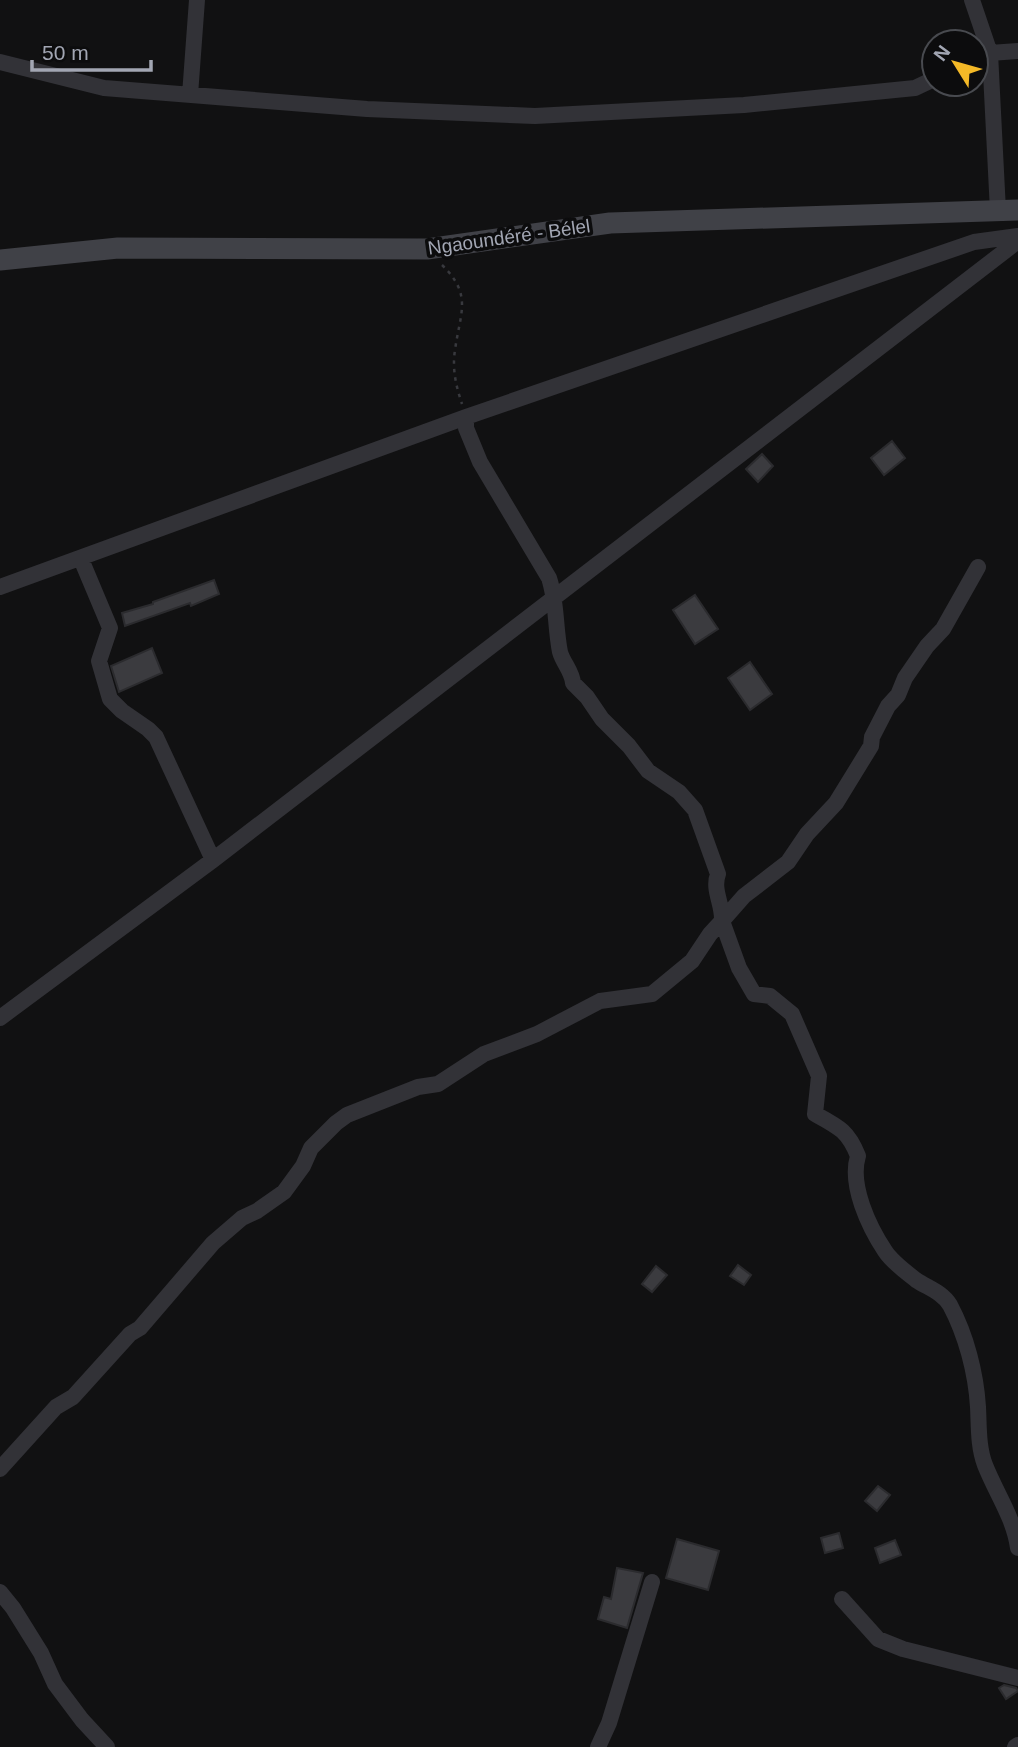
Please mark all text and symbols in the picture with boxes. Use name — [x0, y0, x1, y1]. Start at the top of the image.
scale bar — [32, 28, 150, 72]
north arrow — [920, 28, 990, 98]
text: 50 m — [42, 41, 89, 64]
text: N — [929, 41, 954, 65]
street label: Ngaoundéré - Bélel — [426, 215, 592, 259]

